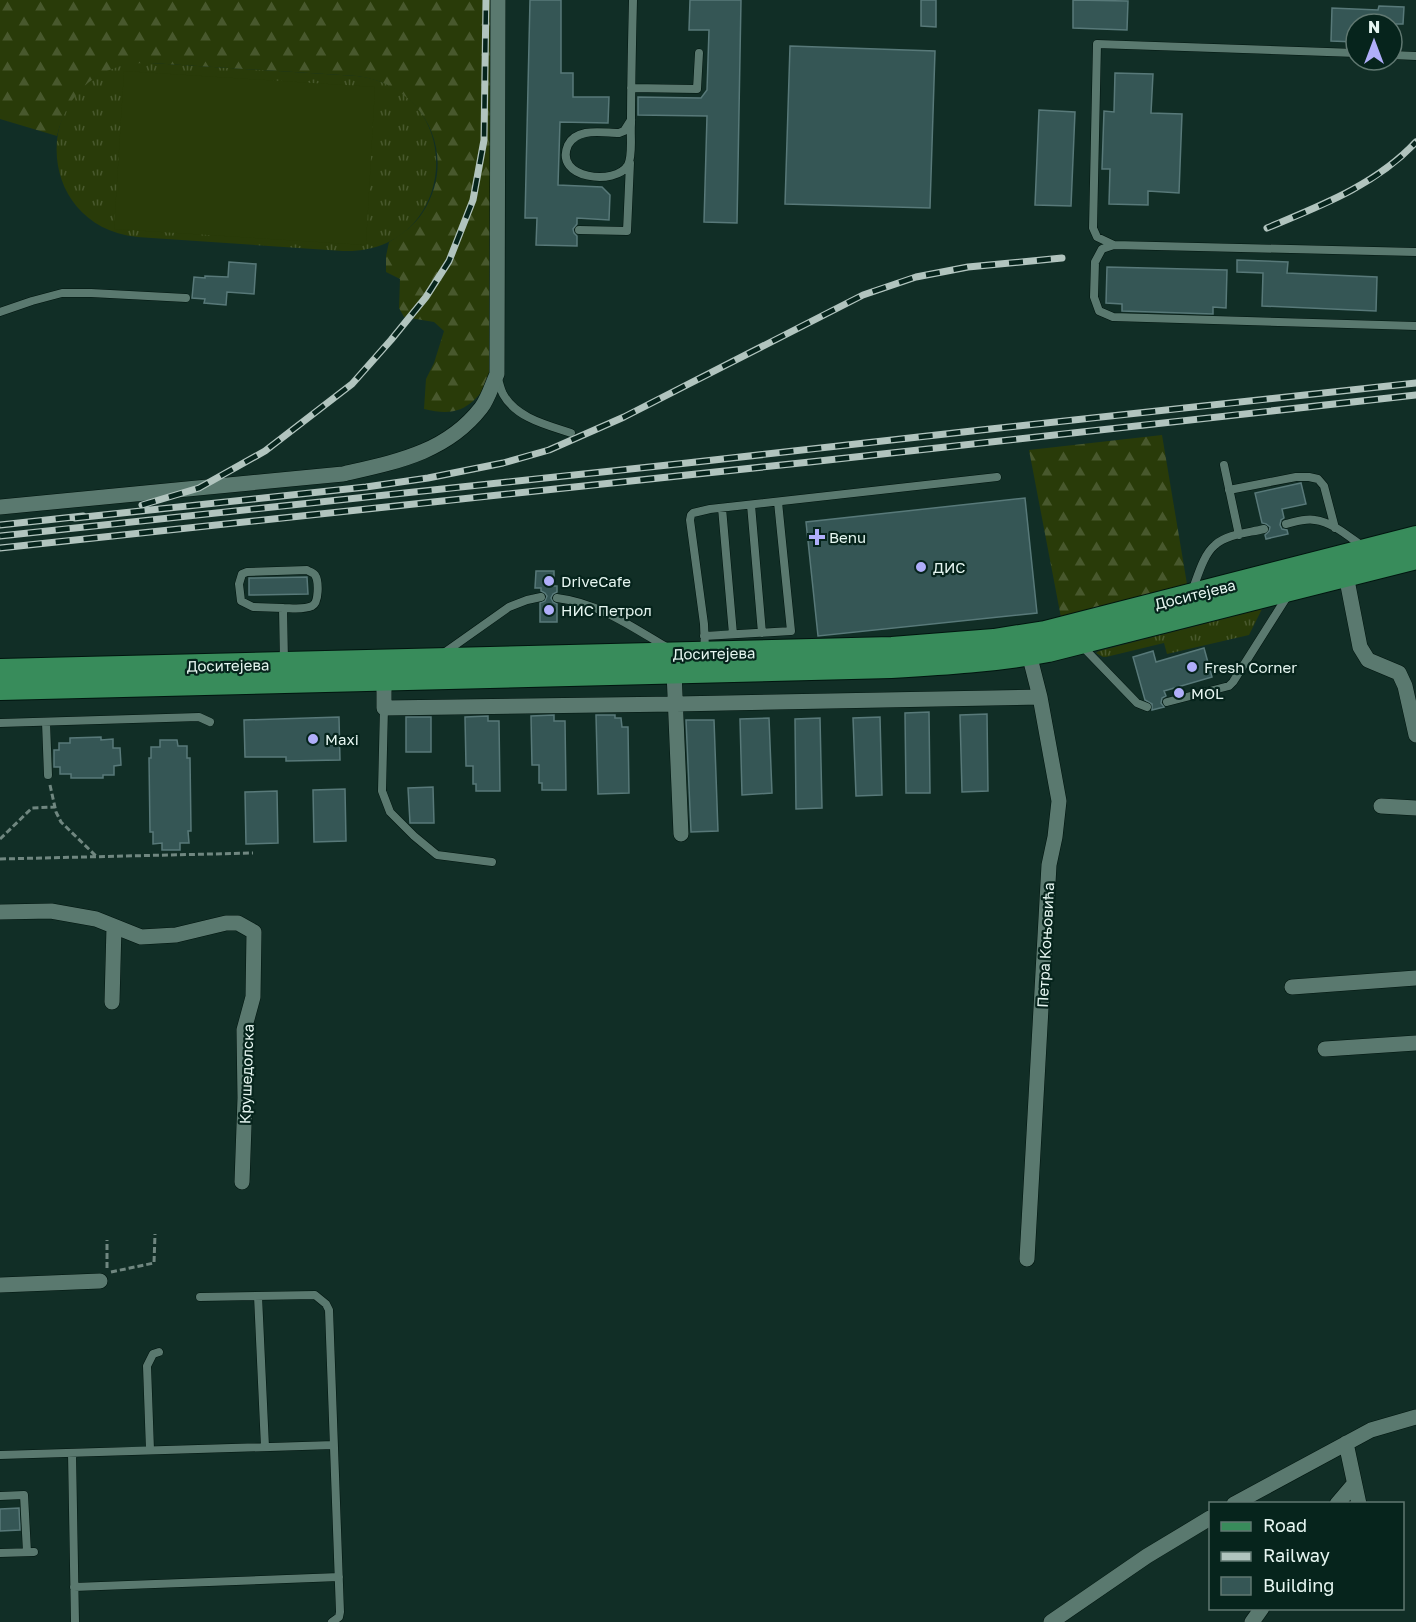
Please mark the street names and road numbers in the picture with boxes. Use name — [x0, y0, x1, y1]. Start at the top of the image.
street label: Доситејева — [1153, 575, 1237, 613]
street label: Доситејева — [672, 643, 756, 663]
street label: Доситејева — [186, 655, 270, 675]
street label: Петра Коњовића — [1033, 882, 1057, 1008]
street label: Крушедолска — [235, 1024, 257, 1124]

